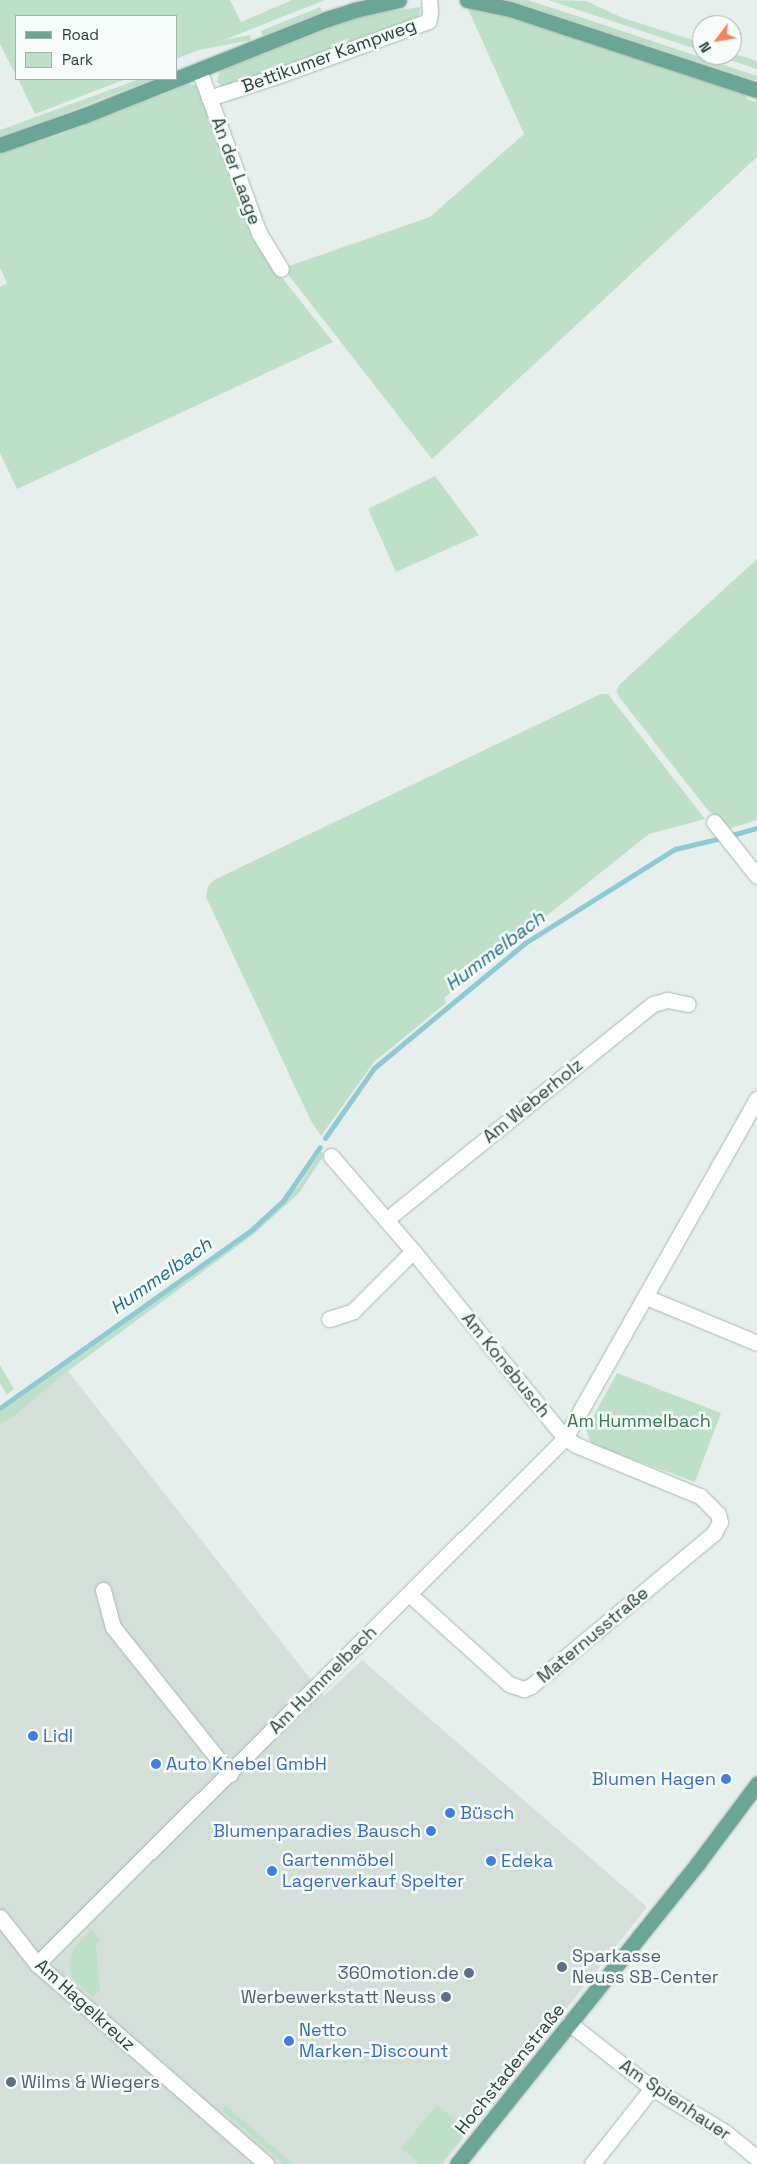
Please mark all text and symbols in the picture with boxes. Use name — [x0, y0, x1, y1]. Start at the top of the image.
street label: Bettikumer Kampweg — [239, 14, 419, 98]
legend — [15, 15, 178, 80]
north arrow — [692, 15, 742, 65]
text: Road — [62, 25, 99, 44]
text: N — [695, 39, 715, 56]
text: Park — [62, 50, 93, 69]
street label: An der Laage — [207, 114, 265, 228]
water label: Hummelbach — [441, 906, 549, 996]
street label: Am Weberholz — [479, 1054, 587, 1148]
water label: Hummelbach — [106, 1233, 216, 1319]
street label: Am Konebusch — [457, 1308, 555, 1422]
park label: Am Hummelbach — [567, 1410, 711, 1432]
street label: Maternusstraße — [533, 1582, 653, 1688]
street label: Am Hummelbach — [265, 1622, 381, 1738]
place label: Lidl — [43, 1725, 73, 1747]
marker: Lidl — [27, 1730, 39, 1742]
place label: Auto Knebel GmbH — [166, 1753, 327, 1775]
marker: Auto Knebel GmbH — [150, 1758, 162, 1770]
place label: Blumen Hagen — [592, 1768, 716, 1790]
marker: Blumen Hagen — [720, 1773, 732, 1785]
place label: Büsch — [460, 1802, 514, 1824]
marker: Büsch — [444, 1807, 456, 1819]
place label: Blumenparadies Bausch — [213, 1820, 421, 1842]
marker: Blumenparadies Bausch — [425, 1825, 437, 1837]
place label: Gartenmöbel Lagerverkauf Spelter — [282, 1850, 464, 1892]
place label: Edeka — [501, 1850, 553, 1872]
marker: Edeka — [485, 1855, 497, 1867]
marker: Gartenmöbel Lagerverkauf Spelter — [266, 1865, 278, 1877]
place label: Sparkasse Neuss SB-Center — [572, 1946, 719, 1988]
street label: Am Hagelkreuz — [31, 1954, 139, 2056]
marker: Sparkasse Neuss SB-Center — [556, 1961, 568, 1973]
place label: 360motion.de — [338, 1962, 459, 1984]
marker: 360motion.de — [463, 1967, 475, 1979]
place label: Werbewerkstatt Neuss — [241, 1986, 436, 2008]
marker: Werbewerkstatt Neuss — [440, 1991, 452, 2003]
street label: Hochstadenstraße — [451, 1999, 569, 2139]
place label: Netto Marken-Discount — [299, 2020, 449, 2062]
marker: Netto Marken-Discount — [283, 2035, 295, 2047]
street label: Am Spienhauer — [615, 2055, 735, 2145]
place label: Wilms & Wiegers — [21, 2071, 160, 2093]
marker: Wilms & Wiegers — [5, 2076, 17, 2088]

